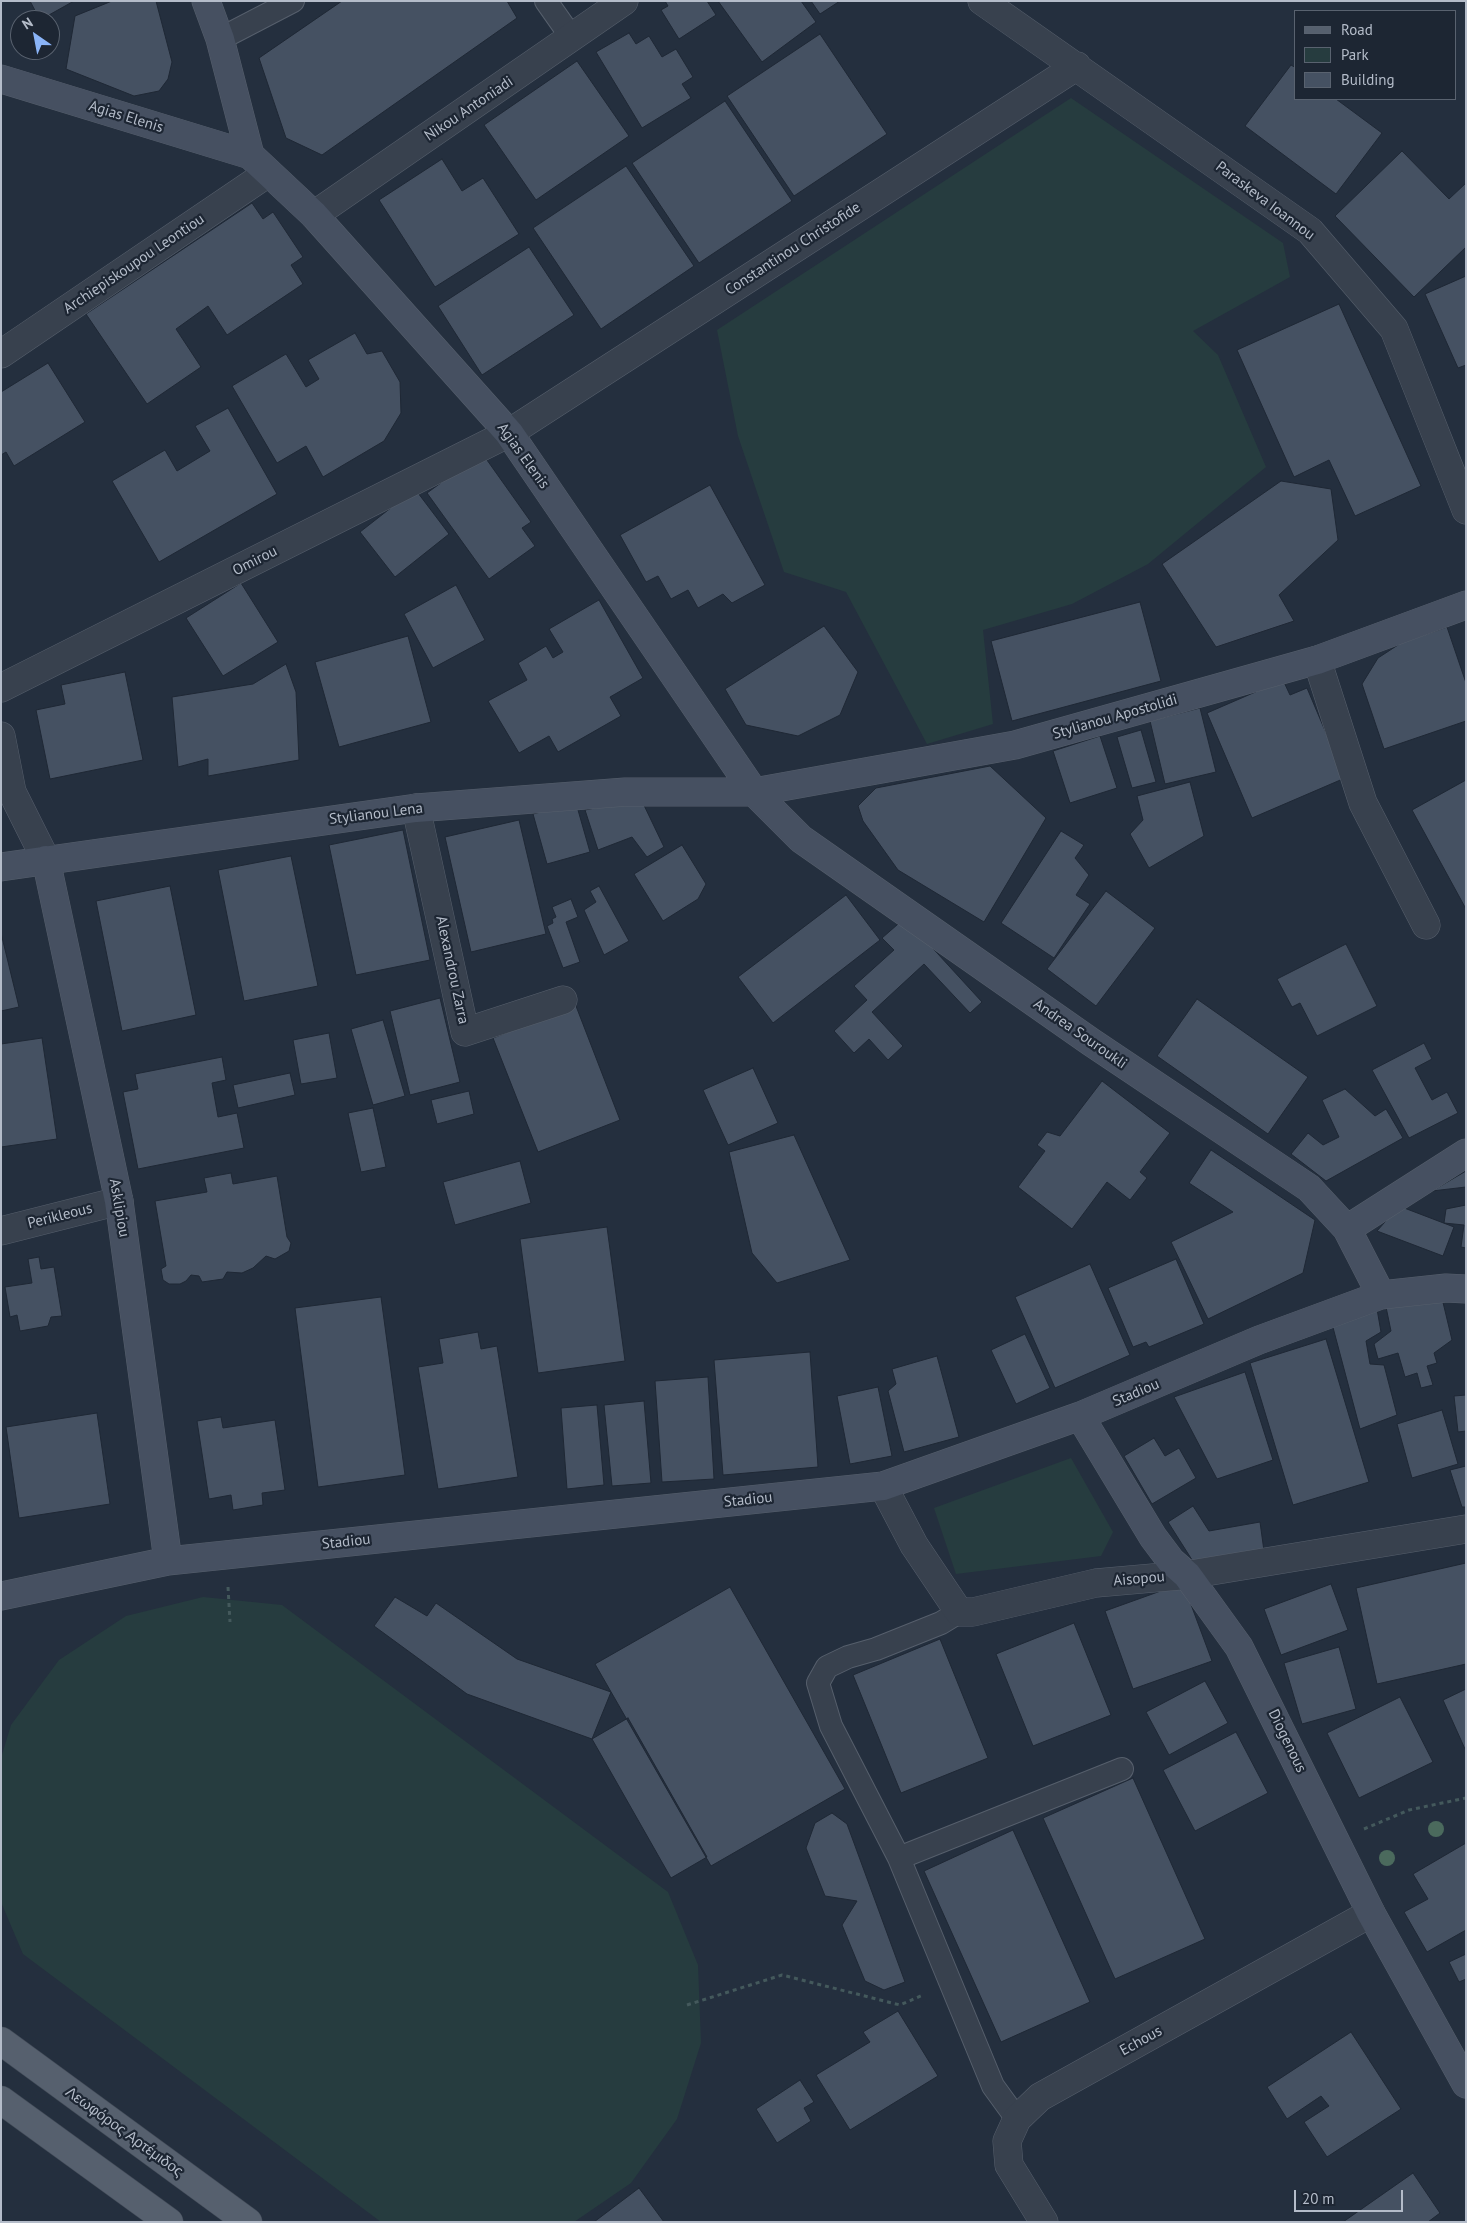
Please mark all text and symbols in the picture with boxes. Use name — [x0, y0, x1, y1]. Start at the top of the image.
north arrow — [10, 10, 60, 60]
legend — [1294, 10, 1457, 100]
text: N — [19, 13, 36, 33]
text: Road — [1341, 20, 1373, 39]
text: Park — [1341, 45, 1369, 64]
text: Building — [1341, 70, 1395, 89]
street label: Nikou Antoniadi — [421, 73, 517, 145]
street label: Agias Elenis — [87, 97, 165, 137]
street label: Paraskeva Ioannou — [1212, 158, 1318, 244]
street label: Constantinou Christofide — [722, 199, 864, 299]
street label: Archiepiskoupou Leontiou — [60, 210, 208, 318]
street label: Agias Elenis — [493, 420, 553, 492]
street label: Omirou — [230, 542, 280, 580]
street label: Stylianou Apostolidi — [1051, 691, 1179, 743]
street label: Stylianou Lena — [328, 799, 424, 829]
street label: Alexandrou Zarra — [432, 914, 472, 1026]
street label: Andrea Souroukli — [1030, 995, 1130, 1073]
street label: Asklipiou — [105, 1177, 133, 1239]
street label: Perikleous — [26, 1199, 94, 1233]
street label: Stadiou — [1110, 1375, 1162, 1411]
street label: Stadiou — [723, 1489, 773, 1511]
street label: Stadiou — [321, 1531, 371, 1553]
street label: Aisopou — [1113, 1568, 1165, 1590]
street label: Diogenous — [1264, 1706, 1310, 1776]
street label: Echous — [1117, 2022, 1165, 2060]
street label: Λεωφόρος Αρτέμιδος — [62, 2083, 186, 2181]
scale bar — [1297, 2180, 1406, 2212]
text: 20 m — [1302, 2189, 1335, 2208]

